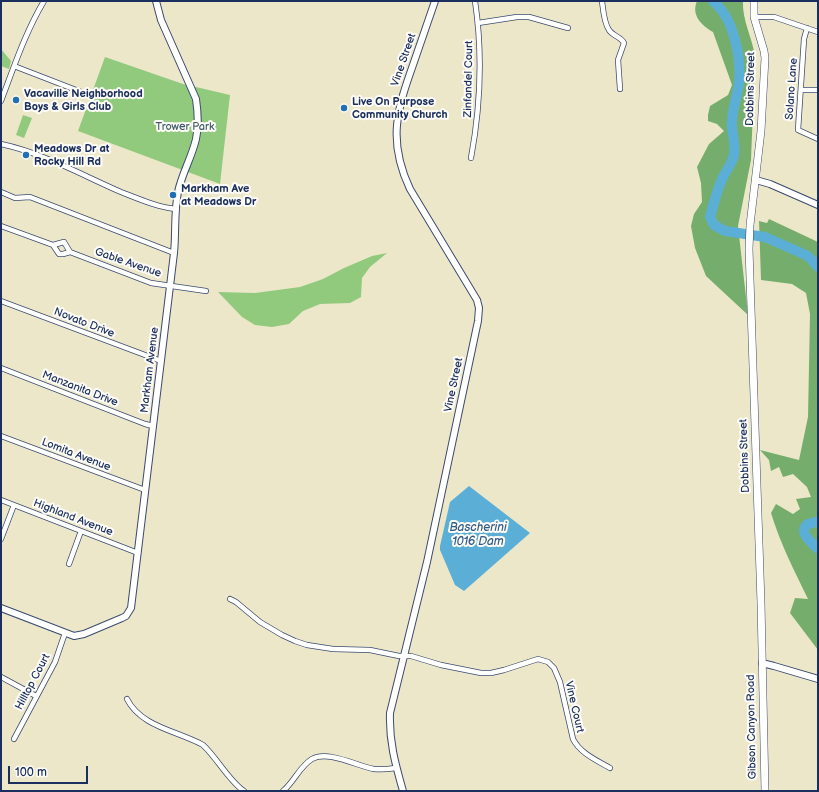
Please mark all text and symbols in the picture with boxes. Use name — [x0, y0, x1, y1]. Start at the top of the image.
street label: Vine Street — [389, 32, 419, 88]
street label: Zinfandel Court — [462, 40, 476, 118]
street label: Dobbins Street — [744, 52, 758, 126]
street label: Solano Lane — [783, 58, 801, 120]
place label: Vacaville Neighborhood Boys & Girls Club — [24, 87, 143, 113]
marker: Vacaville Neighborhood Boys & Girls Club — [11, 95, 21, 105]
place label: Live On Purpose Community Church — [352, 95, 448, 121]
marker: Live On Purpose Community Church — [339, 103, 349, 113]
park label: Trower Park — [156, 120, 214, 134]
place label: Meadows Dr at Rocky Hill Rd — [34, 142, 109, 168]
marker: Meadows Dr at Rocky Hill Rd — [21, 150, 31, 160]
place label: Markham Ave at Meadows Dr — [181, 182, 256, 208]
marker: Markham Ave at Meadows Dr — [168, 190, 178, 200]
street label: Gable Avenue — [93, 245, 163, 281]
street label: Novato Drive — [52, 305, 116, 341]
street label: Markham Avenue — [138, 326, 162, 414]
street label: Vine Street — [442, 357, 466, 413]
street label: Manzanita Drive — [40, 368, 120, 410]
street label: Dobbins Street — [737, 419, 753, 493]
street label: Lomita Avenue — [40, 436, 112, 474]
street label: Highland Avenue — [31, 497, 115, 539]
water label: Bascherini 1016 Dam — [449, 521, 507, 549]
street label: Hilltop Court — [13, 652, 53, 712]
street label: Gibson Canyon Road — [744, 674, 760, 780]
street label: Vine Court — [562, 680, 586, 734]
scale bar — [10, 758, 90, 784]
text: 100 m — [15, 765, 47, 780]

